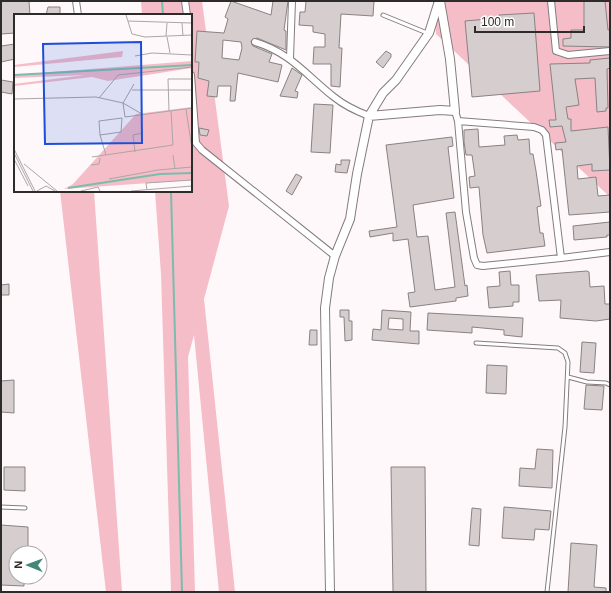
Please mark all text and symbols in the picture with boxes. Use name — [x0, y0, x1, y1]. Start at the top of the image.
scale bar — [475, 8, 584, 34]
inset map — [14, 14, 192, 192]
text: 100 m — [481, 15, 514, 29]
north arrow — [8, 545, 48, 585]
text: N — [12, 561, 24, 569]

